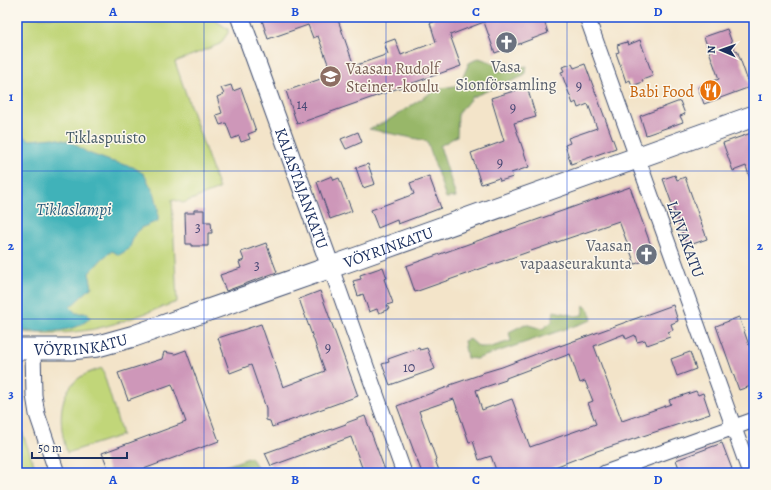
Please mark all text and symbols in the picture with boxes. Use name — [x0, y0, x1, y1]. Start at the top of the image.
text: A — [108, 3, 118, 20]
text: B — [291, 3, 299, 20]
text: C — [472, 3, 480, 20]
text: D — [653, 3, 663, 20]
church icon: Vasa Sionförsamling — [493, 30, 519, 56]
north arrow — [701, 30, 741, 70]
text: N — [704, 45, 719, 54]
place label: Vasa Sionförsamling — [455, 56, 557, 96]
place label: Vaasan Rudolf Steiner -koulu — [345, 58, 442, 98]
school or university icon: Vaasan Rudolf Steiner -koulu — [317, 64, 343, 90]
house number: 9 — [576, 76, 582, 95]
restaurant icon: Babi Food — [697, 78, 723, 104]
place label: Babi Food — [629, 81, 694, 103]
text: 1 — [9, 88, 14, 105]
text: 1 — [758, 88, 763, 105]
house number: 14 — [296, 95, 308, 114]
house number: 9 — [510, 98, 516, 117]
street label: KALASTAJANKATU — [269, 125, 333, 252]
park label: Tiklaspuisto — [66, 127, 146, 149]
house number: 9 — [497, 153, 503, 172]
water label: Tiklaslampi — [36, 198, 112, 221]
street label: LAIVAKATU — [661, 198, 709, 281]
house number: 3 — [195, 218, 201, 237]
street label: VÖYRINKATU — [340, 221, 437, 274]
place label: Vaasan vapaaseurakunta — [520, 235, 633, 275]
text: 2 — [8, 237, 15, 254]
text: 2 — [757, 237, 764, 254]
church icon: Vaasan vapaaseurakunta — [634, 241, 660, 267]
house number: 3 — [254, 256, 260, 275]
street label: VÖYRINKATU — [33, 328, 130, 361]
house number: 9 — [325, 338, 331, 357]
house number: 10 — [403, 358, 415, 377]
text: 3 — [8, 385, 14, 402]
text: 3 — [757, 385, 763, 402]
scale bar — [32, 434, 127, 460]
text: 50 m — [38, 440, 62, 456]
text: A — [108, 471, 118, 488]
text: B — [291, 471, 299, 488]
text: C — [472, 471, 480, 488]
text: D — [653, 471, 663, 488]

